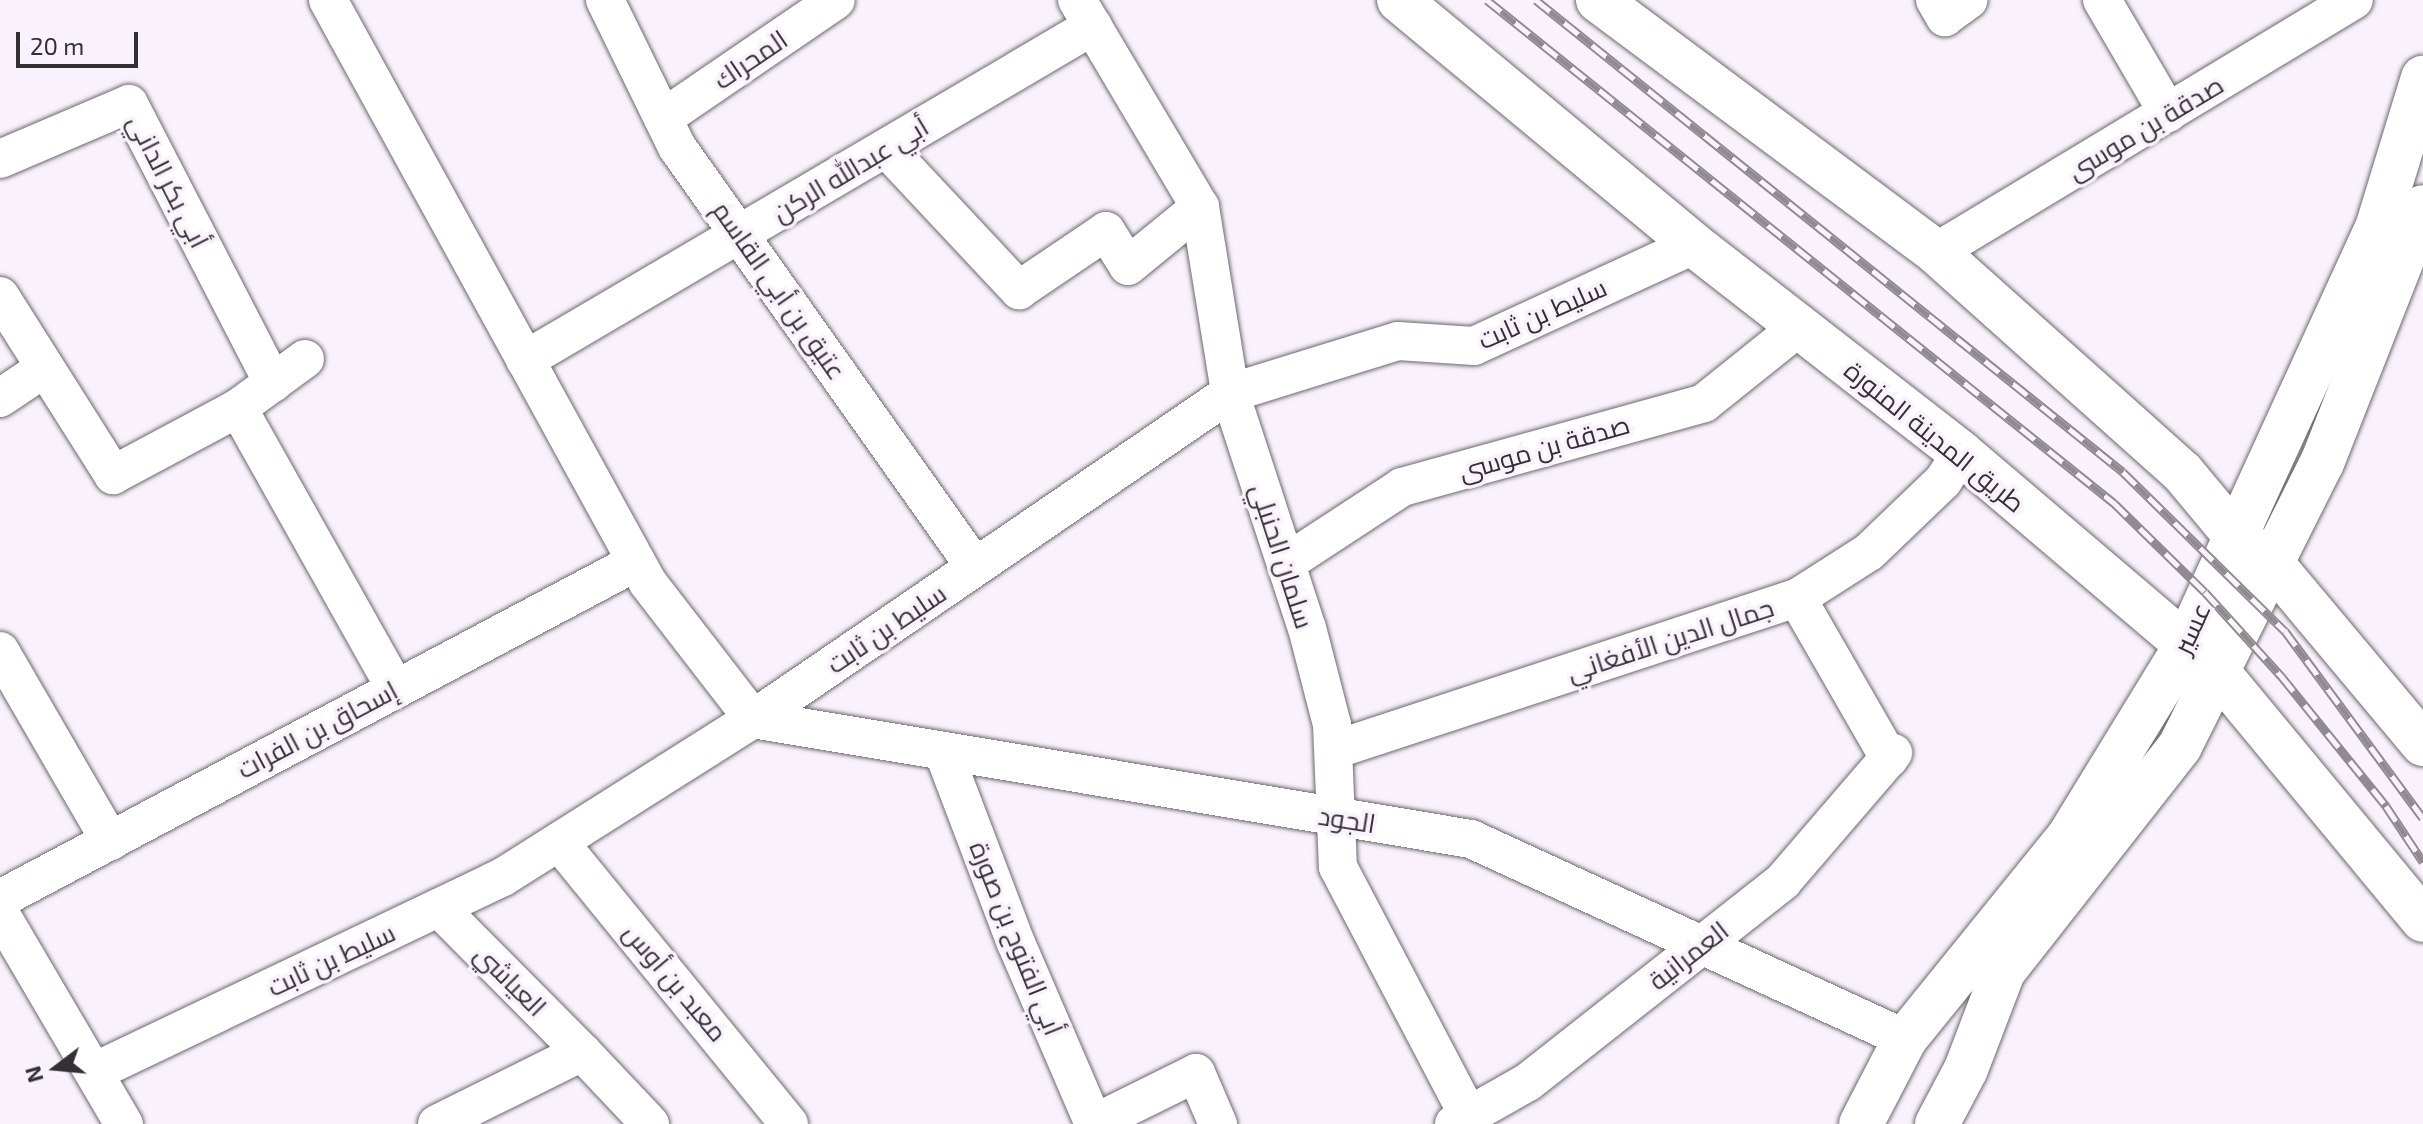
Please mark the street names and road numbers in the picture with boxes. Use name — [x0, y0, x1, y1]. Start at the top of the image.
street label: المحراك — [707, 23, 793, 95]
street label: صدقة بن موسى — [2061, 68, 2229, 186]
street label: أبي بكر الداني — [122, 109, 216, 253]
street label: أبي عبدالله الركن — [766, 110, 934, 228]
street label: عتيق بن أبي القاسم — [707, 195, 853, 385]
street label: سليط بن ثابت — [1473, 271, 1611, 355]
street label: طريق المدينة المنورة — [1839, 354, 2031, 518]
street label: صدقة بن موسى — [1455, 408, 1633, 486]
street label: سلمان الحنبلي — [1245, 480, 1321, 632]
street label: سليط بن ثابت — [820, 577, 952, 679]
street label: جمال الدين الأفغاني — [1563, 591, 1777, 687]
street label: عسير — [2166, 597, 2216, 659]
street label: إسحاق بن الفرات — [231, 674, 403, 784]
street label: الجود — [1316, 799, 1378, 839]
street label: أبي الفتوح بن صورة — [964, 837, 1070, 1039]
street label: العمرانية — [1642, 914, 1734, 996]
street label: سليط بن ثابت — [262, 916, 400, 1002]
street label: معبد بن أوس — [618, 917, 734, 1047]
street label: العياشي — [469, 938, 553, 1022]

